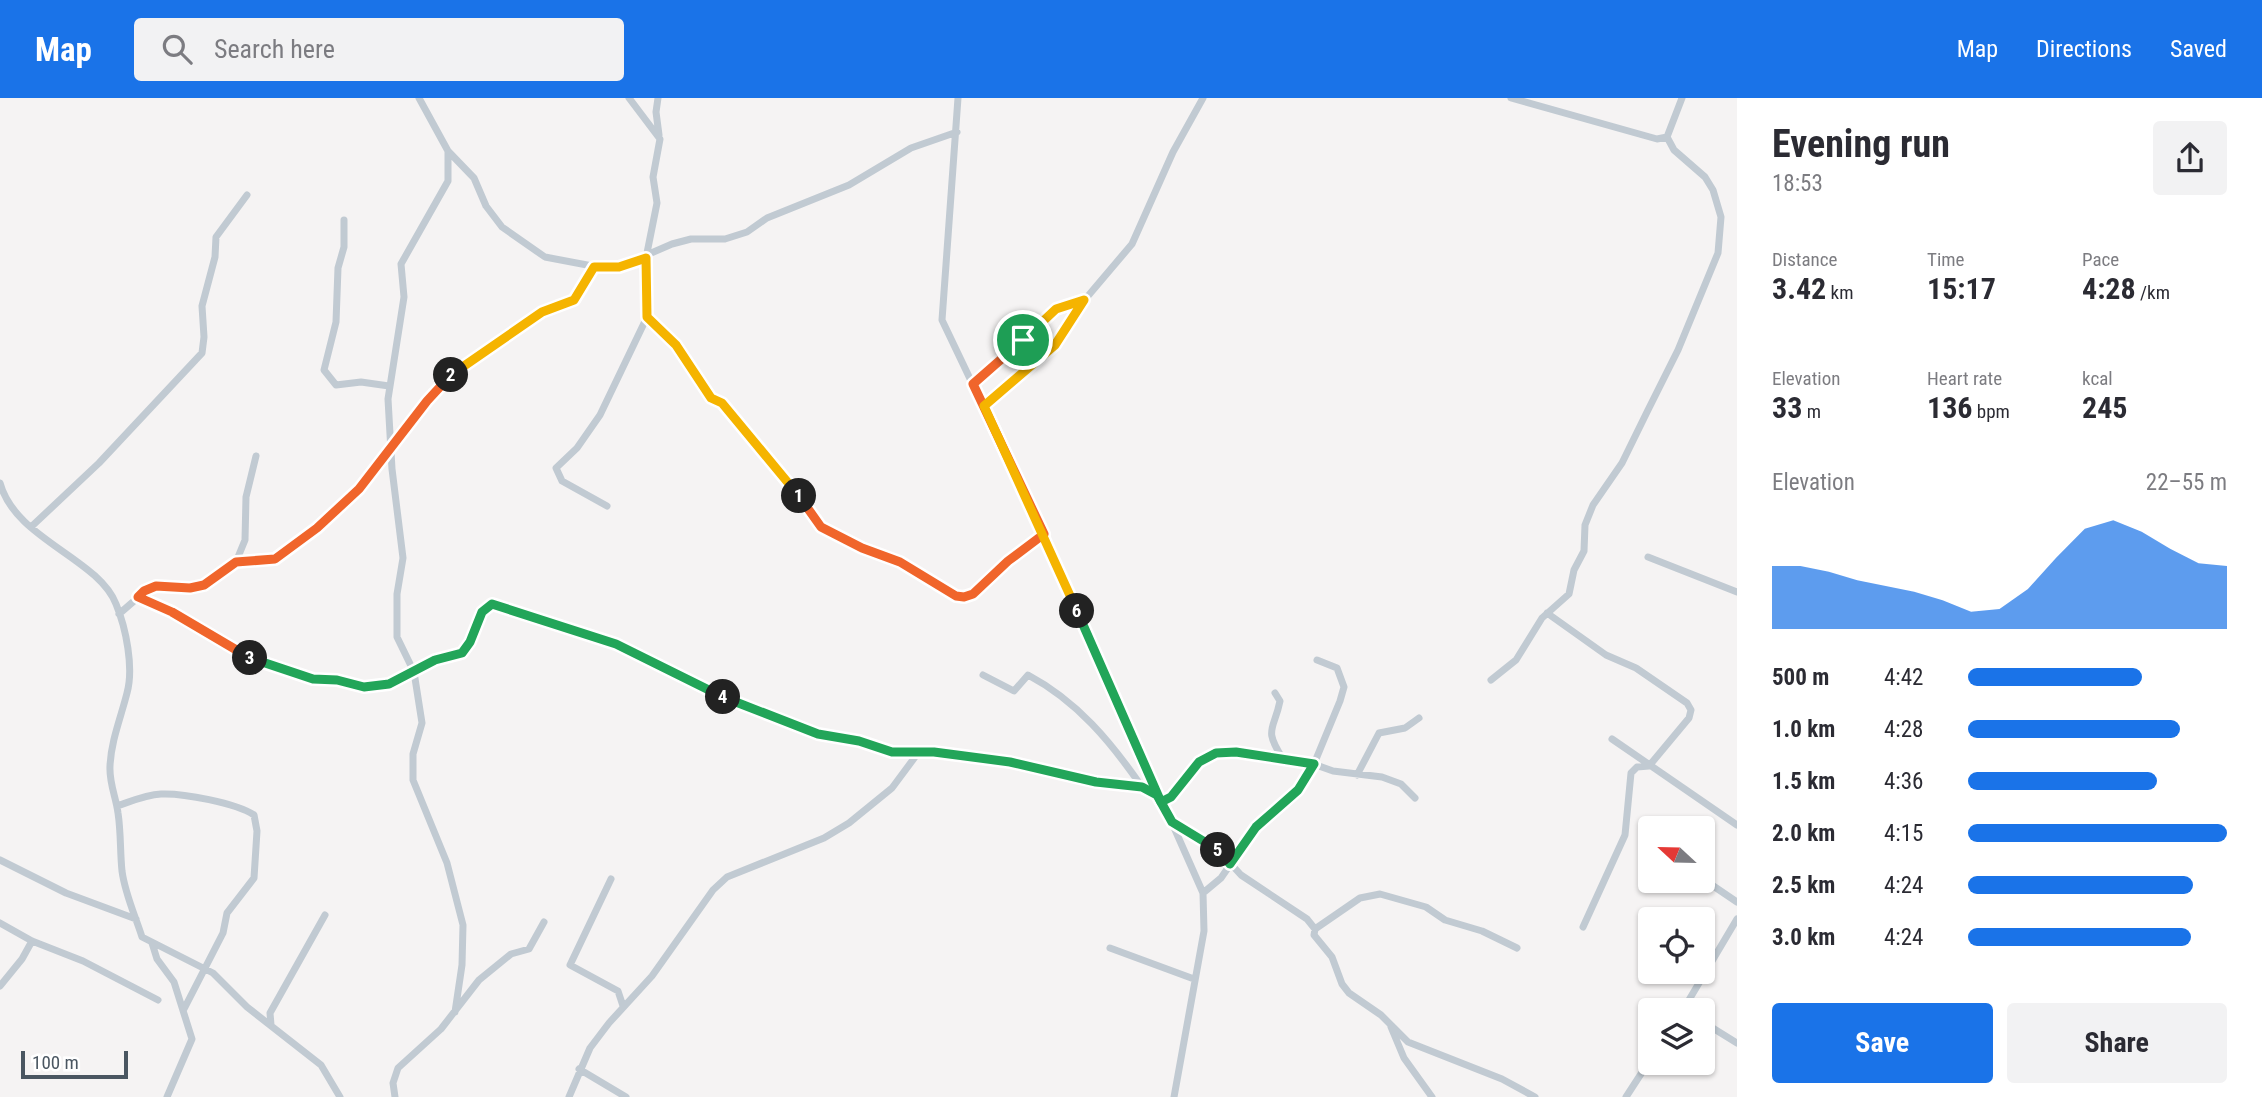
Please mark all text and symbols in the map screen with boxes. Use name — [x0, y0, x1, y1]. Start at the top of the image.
search box — [134, 18, 624, 81]
text: Map — [35, 30, 92, 69]
icon: search — [158, 30, 196, 68]
text: Search here — [214, 34, 335, 64]
text: Map — [1957, 35, 1998, 63]
text: Directions — [2036, 35, 2132, 63]
text: Saved — [2170, 35, 2227, 63]
button: share — [2153, 121, 2227, 195]
text: Evening run — [1772, 122, 1950, 166]
text: 18:53 — [1772, 170, 1823, 197]
text: Distance — [1772, 248, 1837, 271]
text: Time — [1927, 248, 1964, 271]
text: Pace — [2082, 248, 2119, 271]
text: 3.42 — [1772, 271, 1826, 306]
text: 15:17 — [1927, 271, 1996, 306]
text: 4:28 — [2082, 271, 2136, 306]
text: km — [1826, 281, 1853, 304]
text: /km — [2136, 281, 2170, 304]
pin — [993, 310, 1053, 370]
icon: arrive — [1004, 321, 1042, 359]
pin: 2 — [434, 358, 468, 392]
text: 2 — [446, 363, 455, 386]
text: Elevation — [1772, 367, 1840, 390]
text: Heart rate — [1927, 367, 2002, 390]
text: kcal — [2082, 367, 2113, 390]
text: 33 — [1772, 390, 1802, 425]
text: 136 — [1927, 390, 1972, 425]
text: 245 — [2082, 390, 2127, 425]
text: m — [1802, 400, 1821, 423]
text: bpm — [1972, 400, 2010, 423]
text: Elevation — [1772, 469, 1855, 496]
text: 22–55 m — [2146, 469, 2227, 496]
pin: 1 — [782, 478, 816, 514]
text: 1 — [794, 484, 803, 507]
pin: 6 — [1060, 594, 1094, 628]
text: 6 — [1072, 599, 1081, 622]
pin: 3 — [232, 640, 268, 676]
text: 3 — [245, 646, 254, 669]
text: 500 m — [1772, 664, 1829, 691]
text: 4:42 — [1884, 664, 1923, 691]
pin: 4 — [706, 680, 740, 714]
text: 4 — [718, 685, 727, 708]
text: 1.0 km — [1772, 716, 1835, 743]
text: 4:28 — [1884, 716, 1923, 743]
text: 1.5 km — [1772, 768, 1835, 795]
text: 4:36 — [1884, 768, 1923, 795]
north arrow — [1638, 816, 1715, 892]
map controls — [1638, 816, 1715, 1075]
text: 2.0 km — [1772, 820, 1835, 847]
text: 4:15 — [1884, 820, 1923, 847]
pin: 5 — [1200, 832, 1236, 868]
text: 5 — [1213, 838, 1222, 861]
text: 2.5 km — [1772, 872, 1835, 899]
text: 4:24 — [1884, 872, 1923, 899]
button: locate — [1638, 907, 1715, 984]
text: 3.0 km — [1772, 924, 1835, 951]
text: 4:24 — [1884, 924, 1923, 951]
button: layers — [1638, 998, 1715, 1075]
button: Save — [1772, 1003, 1993, 1083]
button: Share — [2007, 1003, 2227, 1083]
scale bar — [21, 1048, 128, 1080]
text: 100 m — [32, 1051, 79, 1074]

